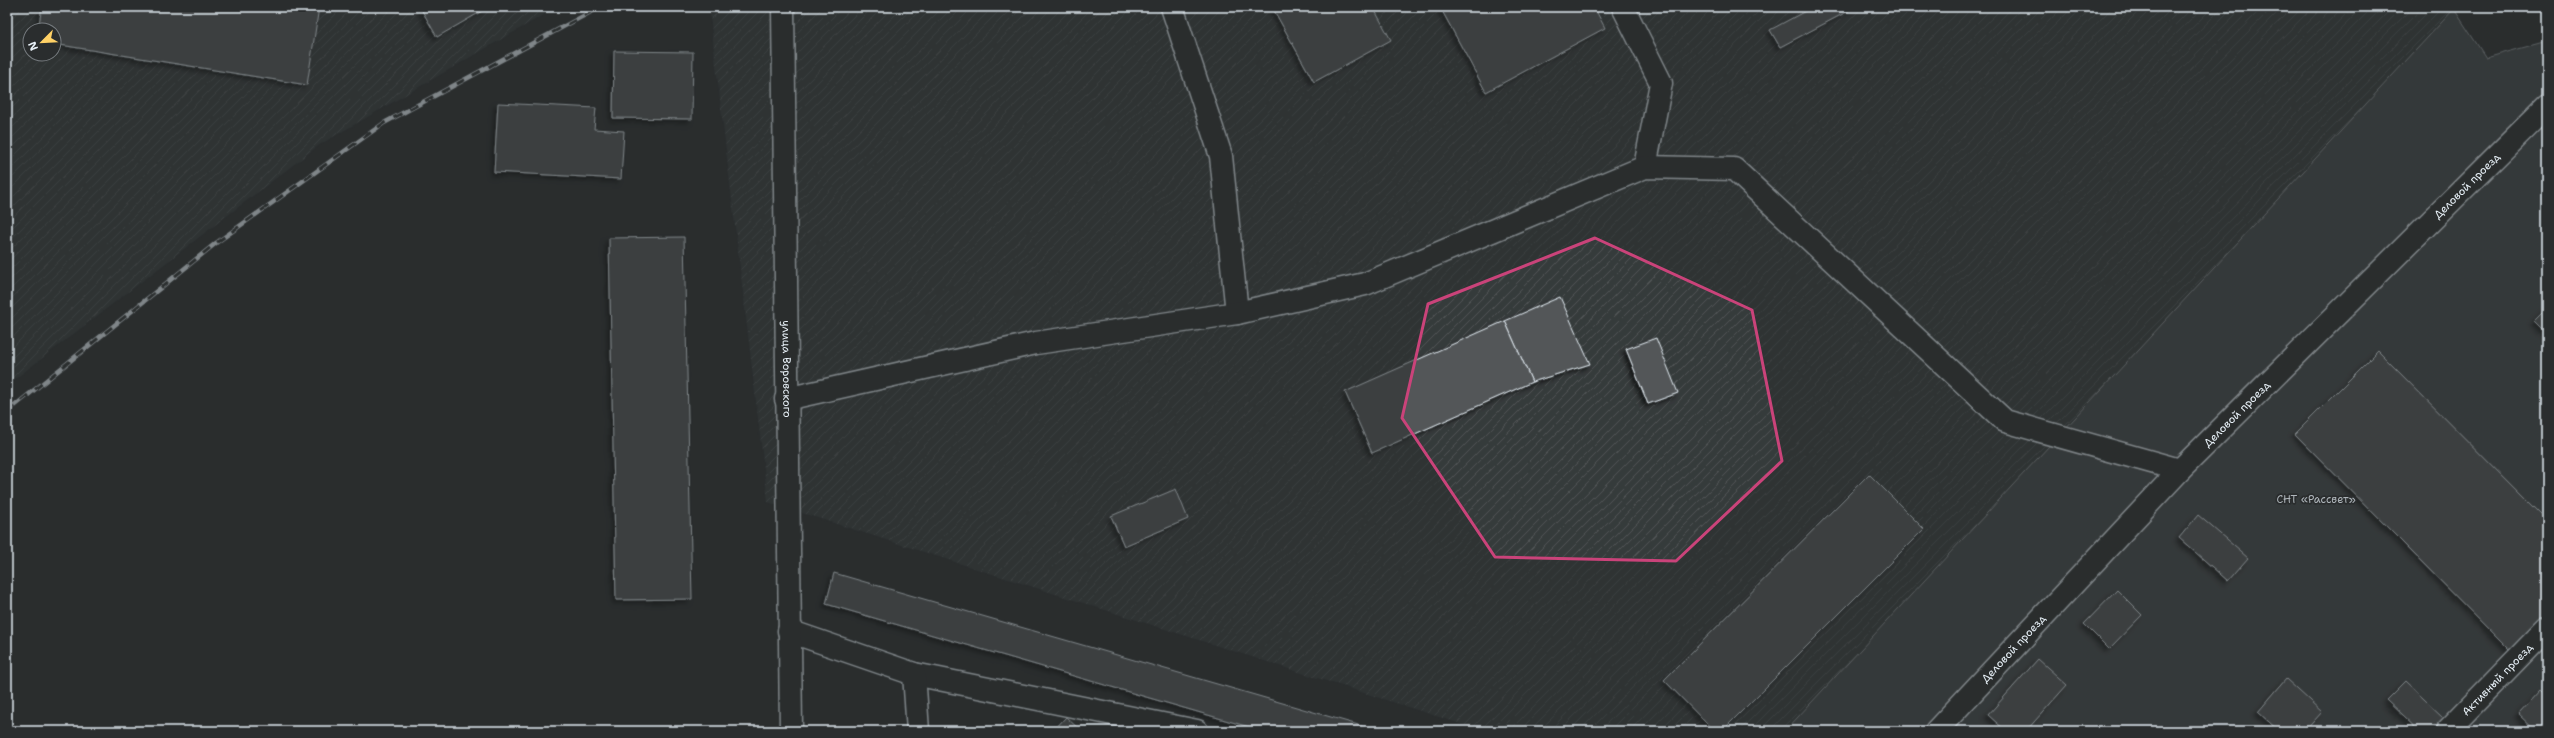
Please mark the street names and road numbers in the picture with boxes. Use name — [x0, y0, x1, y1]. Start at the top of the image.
street label: Деловой проезд — [2430, 150, 2504, 222]
street label: улица Воровского — [778, 320, 795, 418]
street label: Деловой проезд — [2200, 378, 2274, 451]
street label: Деловой проезд — [1978, 611, 2049, 686]
street label: Активный проезд — [2459, 640, 2536, 719]

